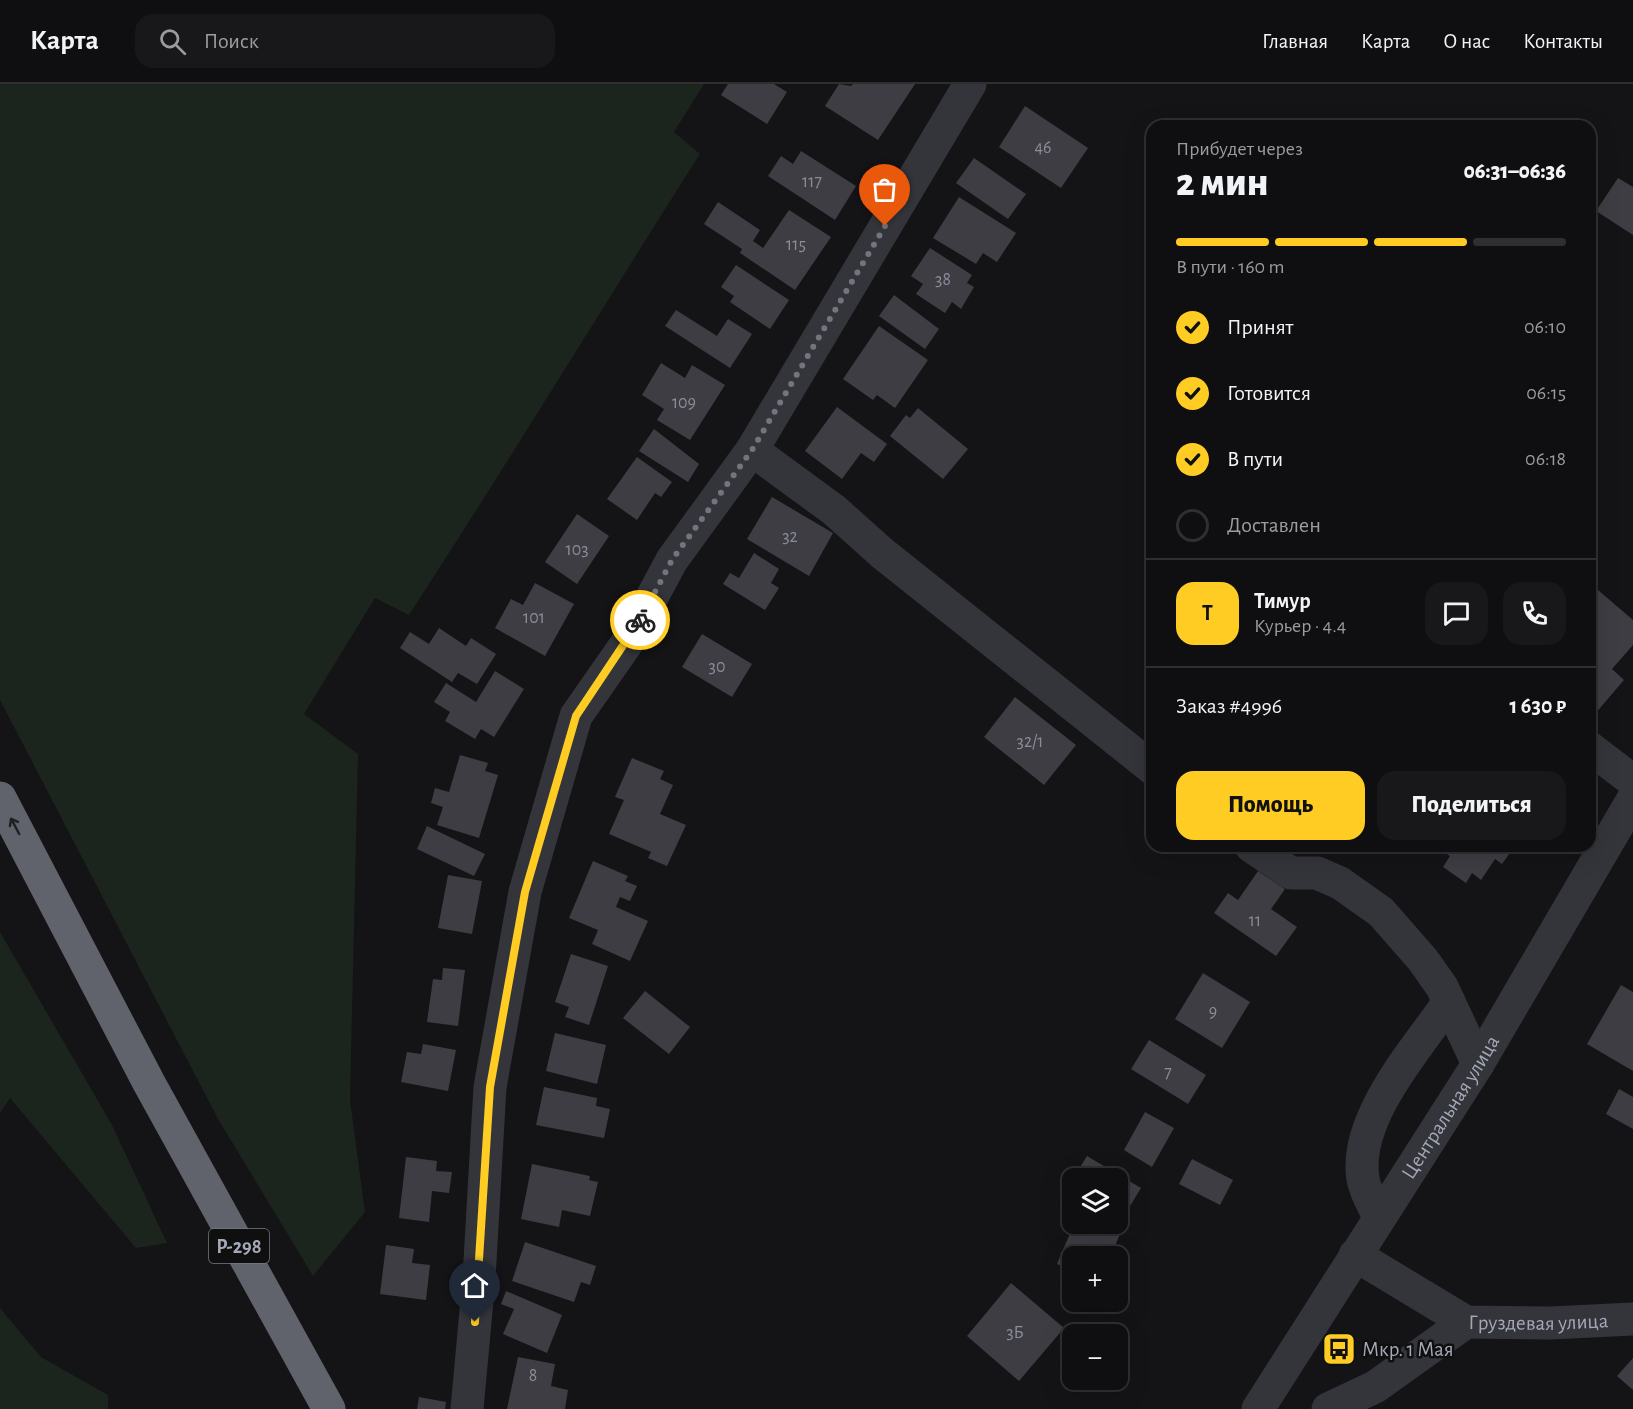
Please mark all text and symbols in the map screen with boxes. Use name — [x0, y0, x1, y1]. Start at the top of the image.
search box — [135, 14, 555, 68]
icon: search — [156, 25, 189, 58]
text: Карта — [30, 27, 99, 55]
text: Поиск — [204, 30, 259, 52]
text: Главная — [1262, 31, 1328, 52]
text: Карта — [1361, 31, 1410, 52]
text: О нас — [1443, 31, 1490, 52]
text: Контакты — [1523, 31, 1603, 52]
house number: 46 — [1034, 139, 1052, 157]
text: Прибудет через — [1176, 139, 1303, 159]
text: 06:31–06:36 — [1463, 160, 1566, 182]
pin — [859, 164, 910, 226]
text: 2 мин — [1176, 164, 1269, 203]
house number: 117 — [802, 173, 822, 191]
icon: bag — [868, 173, 901, 206]
house number: 115 — [786, 236, 806, 254]
text: В пути · 160 m — [1176, 257, 1284, 277]
house number: 38 — [935, 271, 951, 289]
icon: check — [1176, 311, 1209, 344]
text: Принят — [1227, 316, 1293, 338]
text: 06:10 — [1524, 317, 1566, 337]
icon: check — [1176, 377, 1209, 410]
text: Готовится — [1227, 382, 1311, 404]
text: 06:15 — [1526, 383, 1566, 403]
house number: 109 — [672, 394, 696, 412]
icon: check — [1176, 443, 1209, 476]
text: В пути — [1227, 448, 1283, 470]
text: 06:18 — [1525, 449, 1566, 469]
text: Доставлен — [1227, 514, 1321, 536]
house number: 32 — [782, 528, 798, 546]
house number: 103 — [565, 541, 589, 559]
button: chat — [1425, 582, 1488, 645]
button: phone — [1503, 582, 1566, 645]
courier — [610, 590, 670, 650]
text: Тимур — [1254, 590, 1311, 612]
text: Т — [1202, 602, 1213, 624]
icon: bike — [624, 604, 657, 637]
house number: 101 — [523, 609, 545, 627]
text: Курьер · 4.4 — [1254, 616, 1346, 636]
house number: 30 — [709, 658, 725, 676]
text: Заказ #4996 — [1176, 695, 1282, 717]
text: 1 630 ₽ — [1510, 695, 1566, 717]
house number: 32/1 — [1017, 733, 1043, 751]
button: Помощь — [1176, 771, 1365, 840]
button: Поделиться — [1377, 771, 1566, 840]
one-way arrow — [9, 818, 21, 835]
house number: 11 — [1249, 912, 1261, 930]
house number: 9 — [1209, 1003, 1217, 1021]
street label: Центральная улица — [1398, 1031, 1504, 1183]
house number: 7 — [1164, 1064, 1172, 1082]
map controls — [1062, 1168, 1128, 1390]
button: layers — [1062, 1168, 1128, 1234]
road number: Р-298 — [209, 1229, 269, 1263]
button: + — [1062, 1246, 1128, 1312]
pin — [449, 1260, 500, 1322]
icon: home — [458, 1269, 491, 1302]
street label: Груздевая улица — [1468, 1310, 1609, 1334]
house number: 3Б — [1006, 1324, 1024, 1342]
button: − — [1062, 1324, 1128, 1390]
bus stop icon: Мкр. 1 Мая — [1321, 1331, 1357, 1367]
place label: Мкр. 1 Мая — [1362, 1339, 1453, 1360]
house number: 8 — [529, 1367, 537, 1385]

